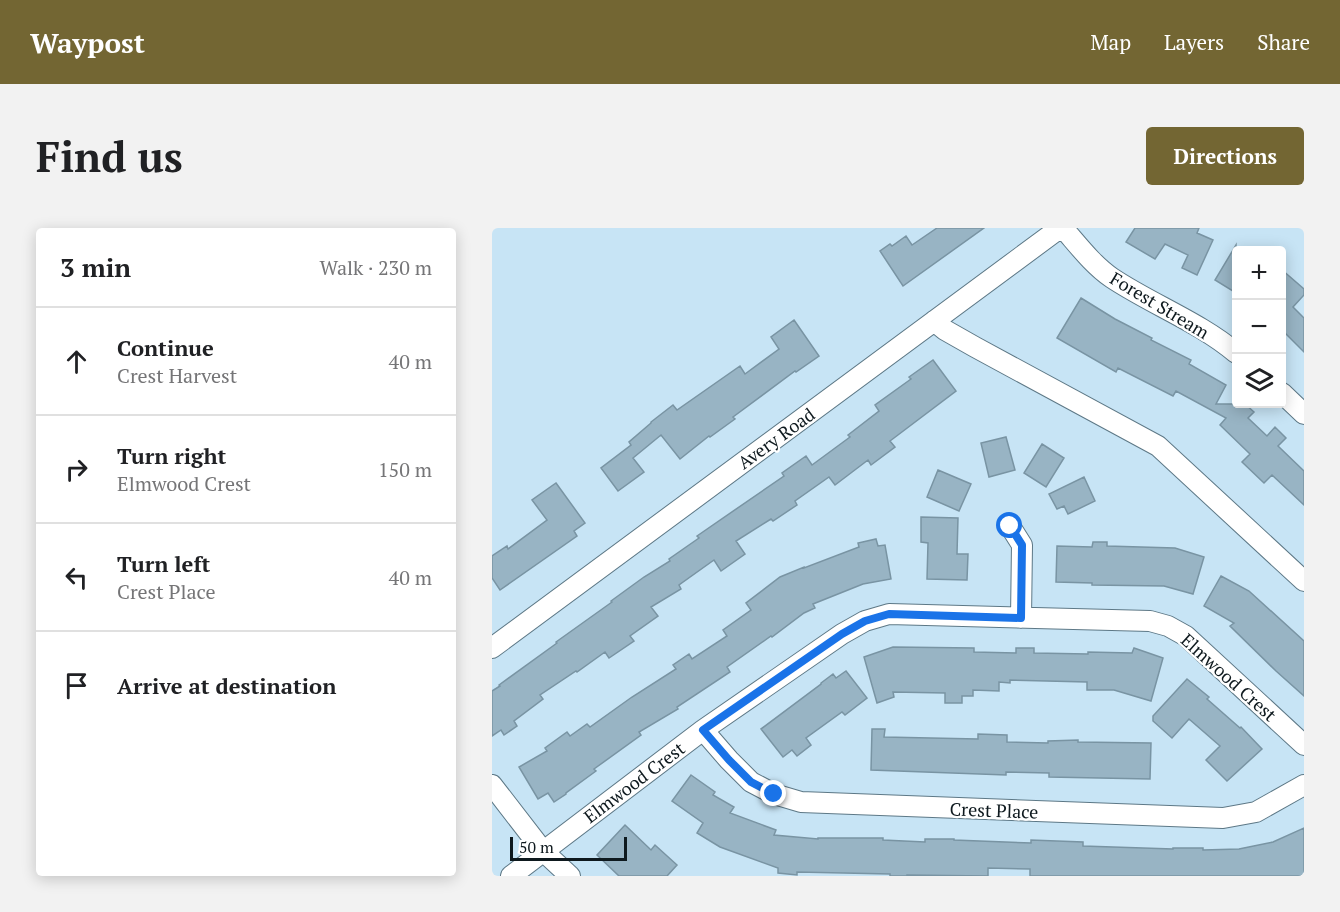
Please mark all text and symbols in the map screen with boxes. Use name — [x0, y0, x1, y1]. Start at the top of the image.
text: Waypost — [30, 24, 145, 61]
text: Map — [1090, 28, 1131, 56]
text: Layers — [1164, 28, 1224, 56]
text: Share — [1257, 28, 1310, 56]
button: Directions — [1146, 127, 1304, 185]
text: Find us — [36, 128, 183, 184]
map controls — [1232, 246, 1286, 408]
button: + — [1232, 246, 1286, 300]
text: 3 min — [60, 250, 131, 284]
text: Walk · 230 m — [320, 254, 432, 281]
street label: Forest Stream — [1106, 266, 1214, 344]
button: − — [1232, 300, 1286, 354]
text: Continue — [117, 333, 214, 362]
icon: ahead — [60, 345, 93, 378]
text: 40 m — [389, 348, 432, 375]
button: layers — [1232, 354, 1286, 408]
text: Crest Harvest — [117, 362, 237, 389]
street label: Avery Road — [733, 402, 819, 474]
text: Turn right — [117, 441, 226, 470]
icon: right — [60, 453, 93, 486]
text: 150 m — [378, 456, 432, 483]
text: Elmwood Crest — [117, 470, 251, 497]
route start — [996, 512, 1022, 538]
text: Turn left — [117, 549, 210, 578]
icon: left — [60, 561, 93, 594]
text: 40 m — [389, 564, 432, 591]
text: Crest Place — [117, 578, 216, 605]
street label: Elmwood Crest — [1176, 628, 1282, 726]
icon: arrive — [60, 669, 93, 702]
text: Arrive at destination — [117, 671, 336, 700]
street label: Elmwood Crest — [579, 736, 690, 828]
route end — [760, 780, 786, 806]
street label: Crest Place — [949, 796, 1039, 824]
scale bar — [510, 834, 627, 862]
text: 50 m — [519, 836, 554, 858]

